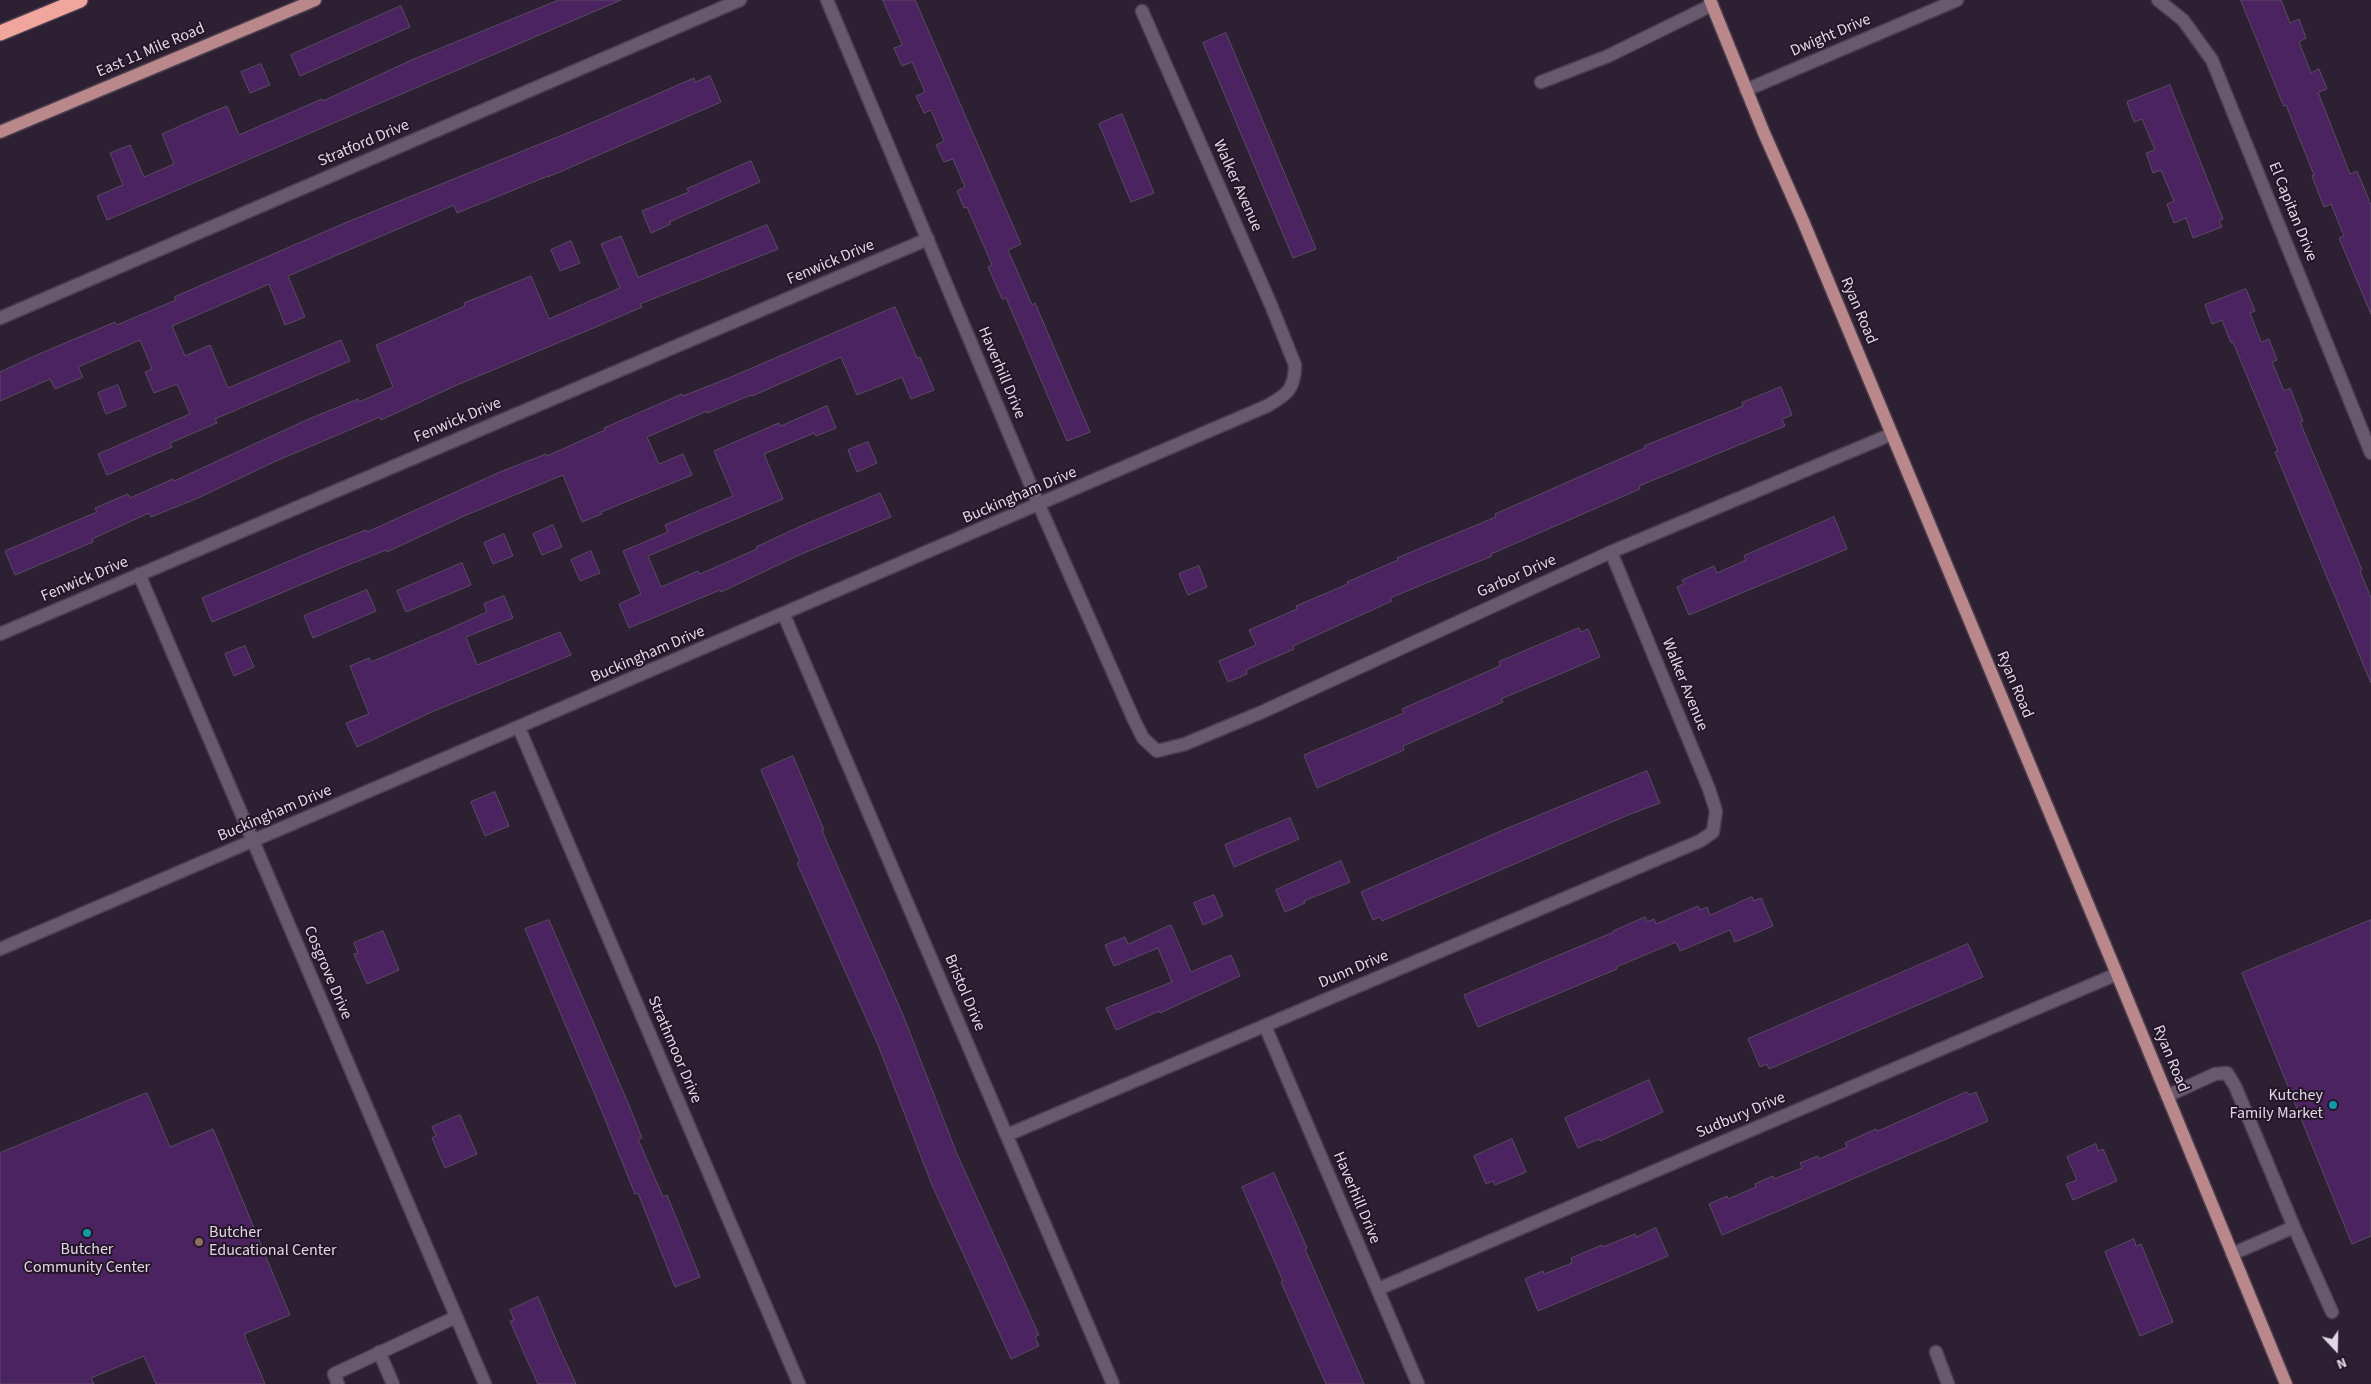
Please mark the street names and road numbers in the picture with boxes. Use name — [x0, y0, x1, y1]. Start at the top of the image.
street label: Dwight Drive — [1788, 10, 1874, 62]
street label: East 11 Mile Road — [94, 20, 208, 82]
street label: Stratford Drive — [316, 116, 412, 172]
street label: Walker Avenue — [1208, 137, 1266, 235]
street label: El Capitan Drive — [2263, 160, 2321, 264]
street label: Fenwick Drive — [784, 236, 878, 290]
street label: Ryan Road — [1835, 275, 1881, 347]
street label: Haverhill Drive — [973, 324, 1029, 422]
street label: Fenwick Drive — [411, 394, 505, 448]
street label: Buckingham Drive — [960, 463, 1080, 529]
street label: Garbor Drive — [1475, 551, 1559, 603]
street label: Fenwick Drive — [38, 553, 132, 607]
street label: Buckingham Drive — [588, 622, 708, 688]
street label: Walker Avenue — [1657, 636, 1711, 734]
street label: Ryan Road — [1991, 649, 2037, 721]
street label: Buckingham Drive — [215, 781, 335, 847]
street label: Cosgrove Drive — [299, 923, 355, 1023]
street label: Dunn Drive — [1316, 947, 1392, 993]
street label: Bristol Drive — [939, 952, 989, 1034]
street label: Strathmoor Drive — [643, 993, 705, 1107]
street label: Ryan Road — [2148, 1023, 2192, 1095]
street label: Sudbury Drive — [1694, 1089, 1788, 1143]
street label: Haverhill Drive — [1328, 1149, 1384, 1247]

